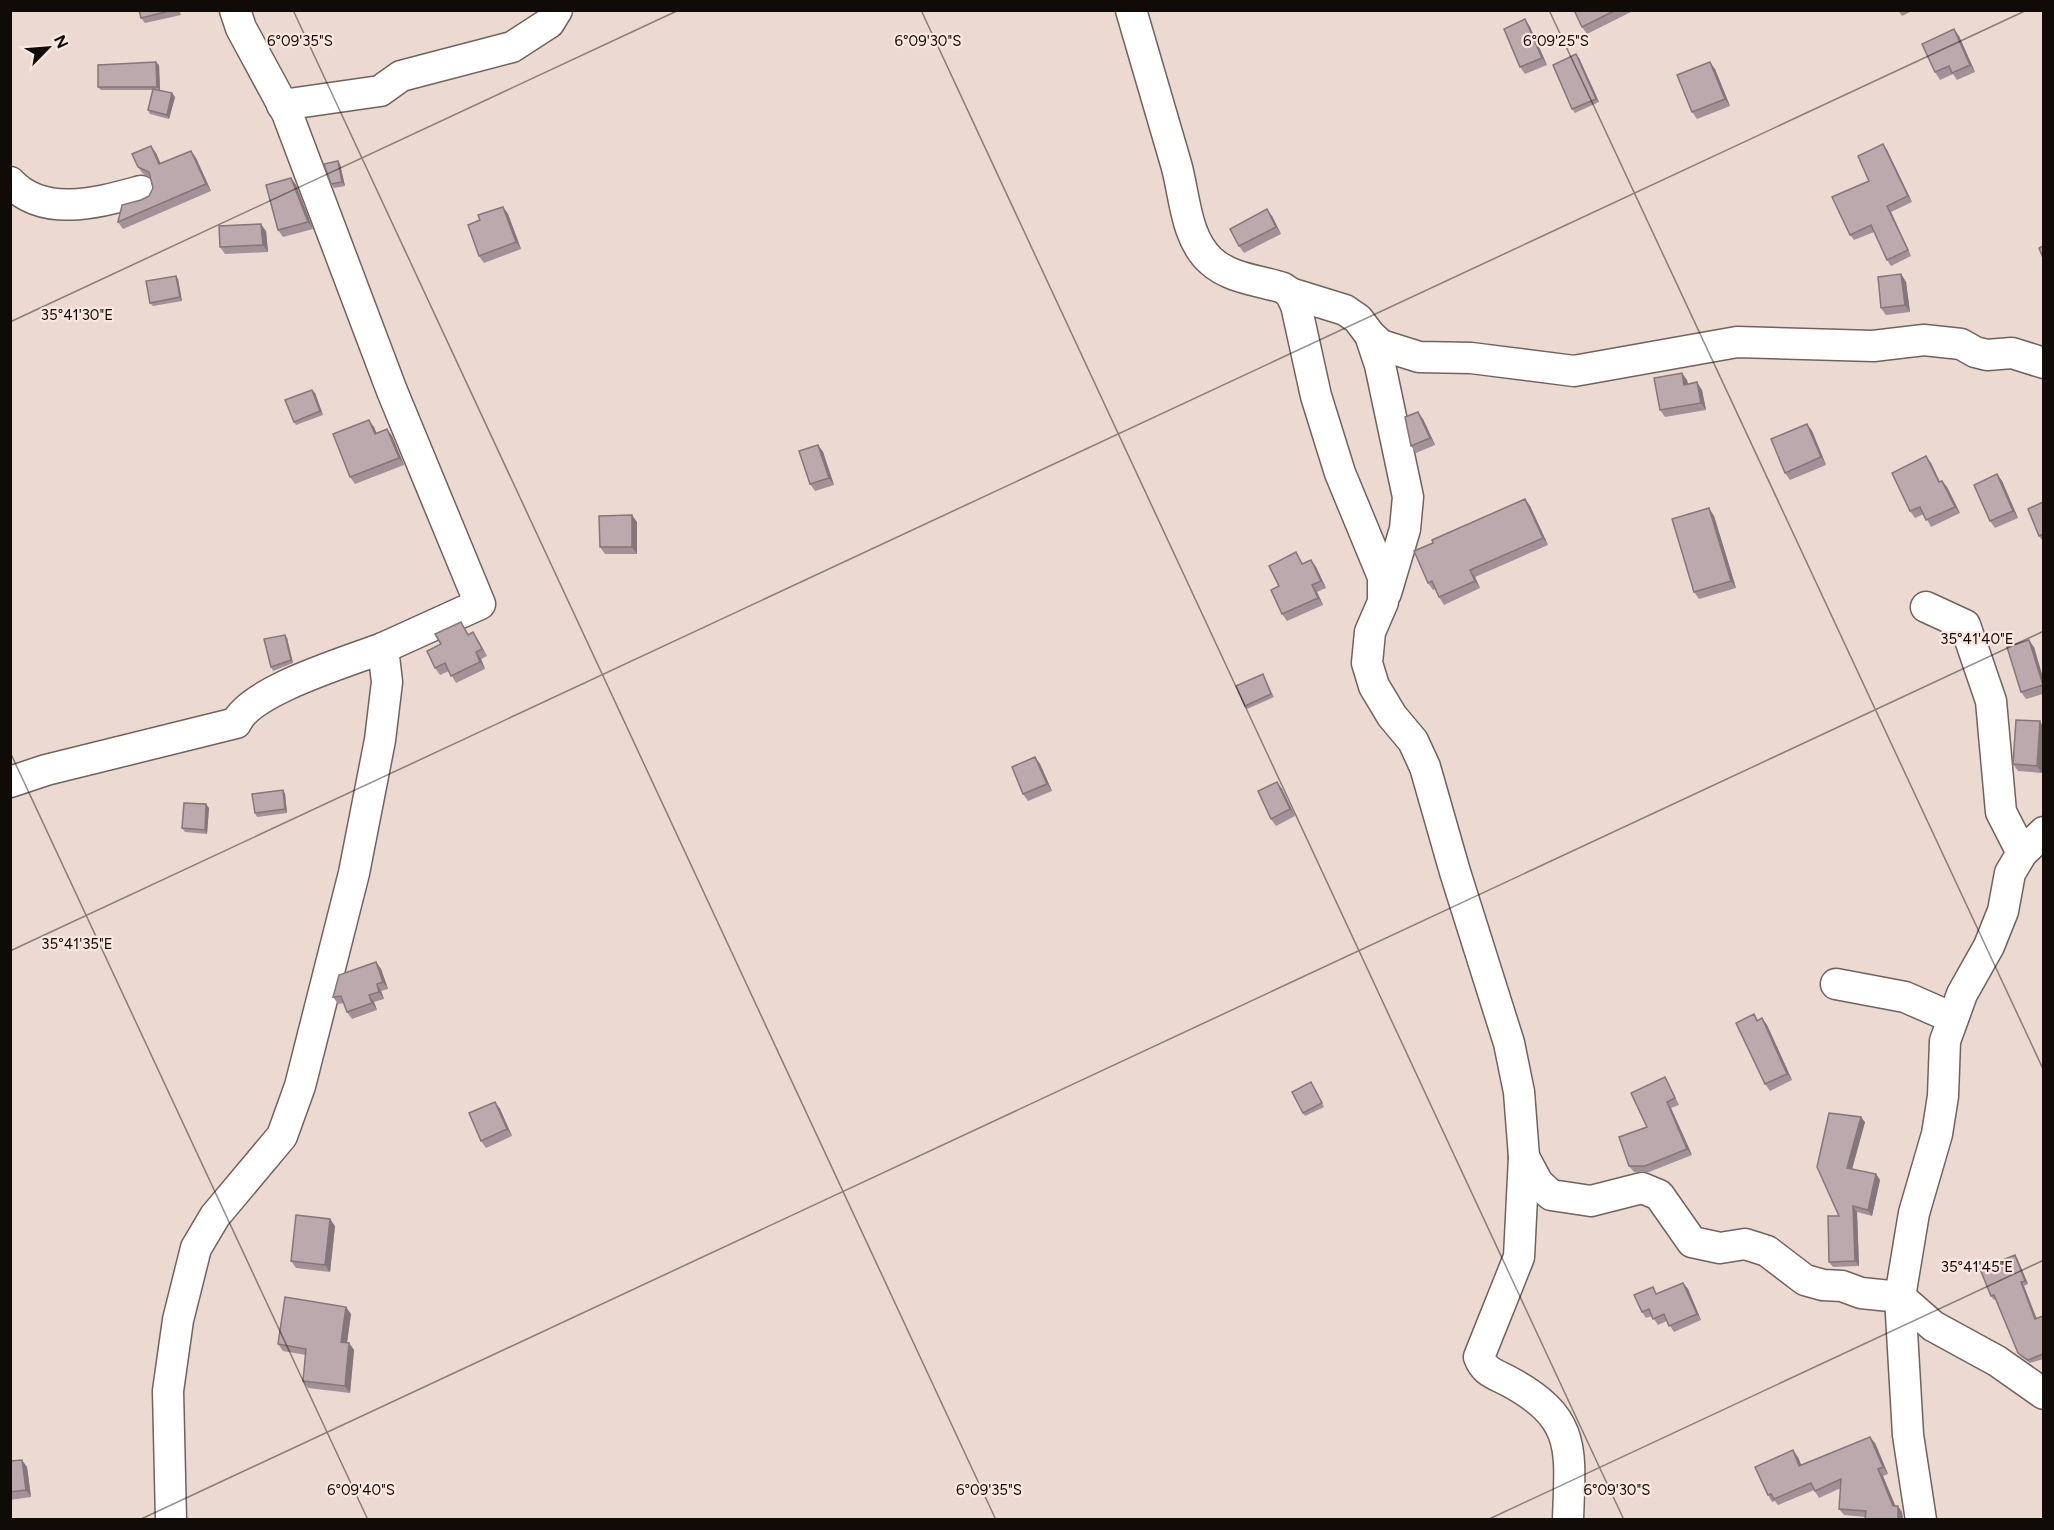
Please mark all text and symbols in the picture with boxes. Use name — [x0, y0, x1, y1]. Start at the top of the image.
north arrow — [18, 18, 78, 78]
text: N — [50, 32, 72, 51]
text: 6°09'35"S — [267, 32, 333, 50]
text: 6°09'30"S — [895, 32, 961, 50]
text: 6°09'25"S — [1523, 32, 1589, 50]
text: 35°41'30"E — [41, 306, 113, 324]
text: 35°41'40"E — [1940, 630, 2014, 648]
text: 35°41'35"E — [41, 935, 113, 953]
text: 35°41'45"E — [1941, 1258, 2013, 1276]
text: 6°09'40"S — [327, 1481, 395, 1499]
text: 6°09'35"S — [956, 1481, 1022, 1499]
text: 6°09'30"S — [1584, 1481, 1650, 1499]

